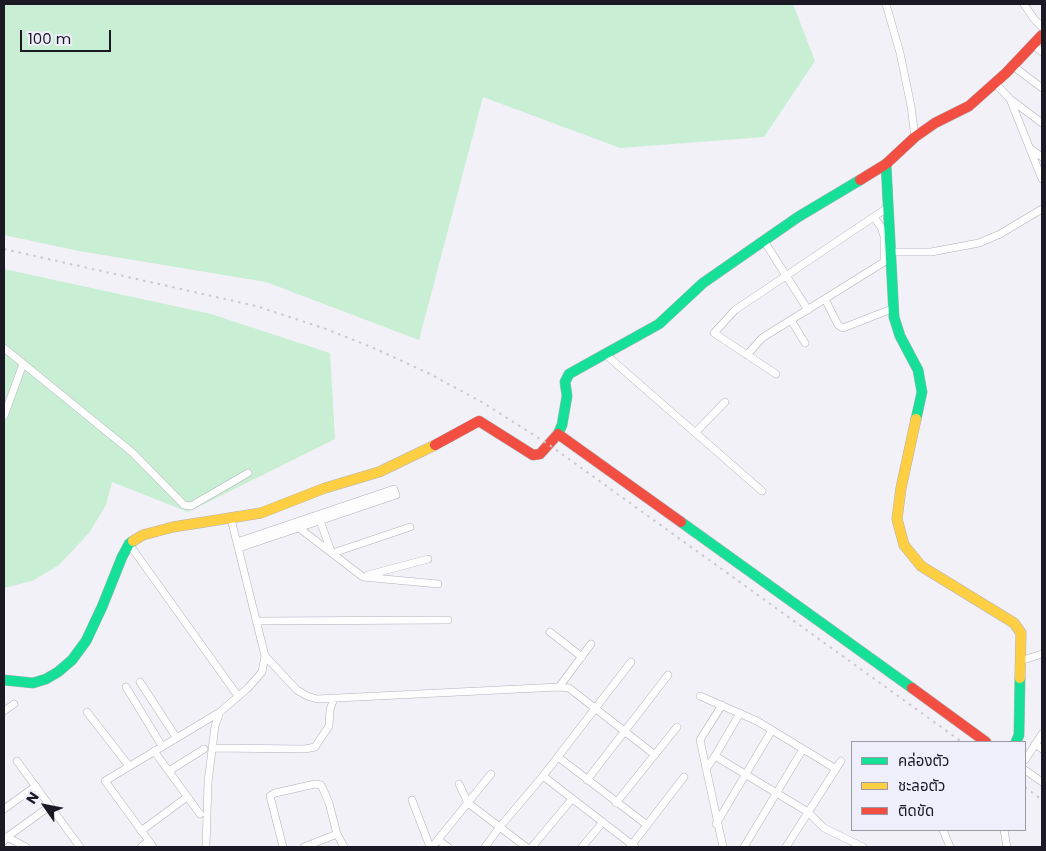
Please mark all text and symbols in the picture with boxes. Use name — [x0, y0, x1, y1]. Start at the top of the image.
scale bar — [22, 20, 114, 52]
text: 100 m — [28, 28, 71, 49]
legend — [851, 741, 1026, 831]
text: คล่องตัว — [898, 750, 949, 771]
text: ชะลอตัว — [898, 775, 945, 796]
north arrow — [20, 781, 70, 831]
text: N — [21, 788, 44, 808]
text: ติดขัด — [898, 800, 934, 821]

